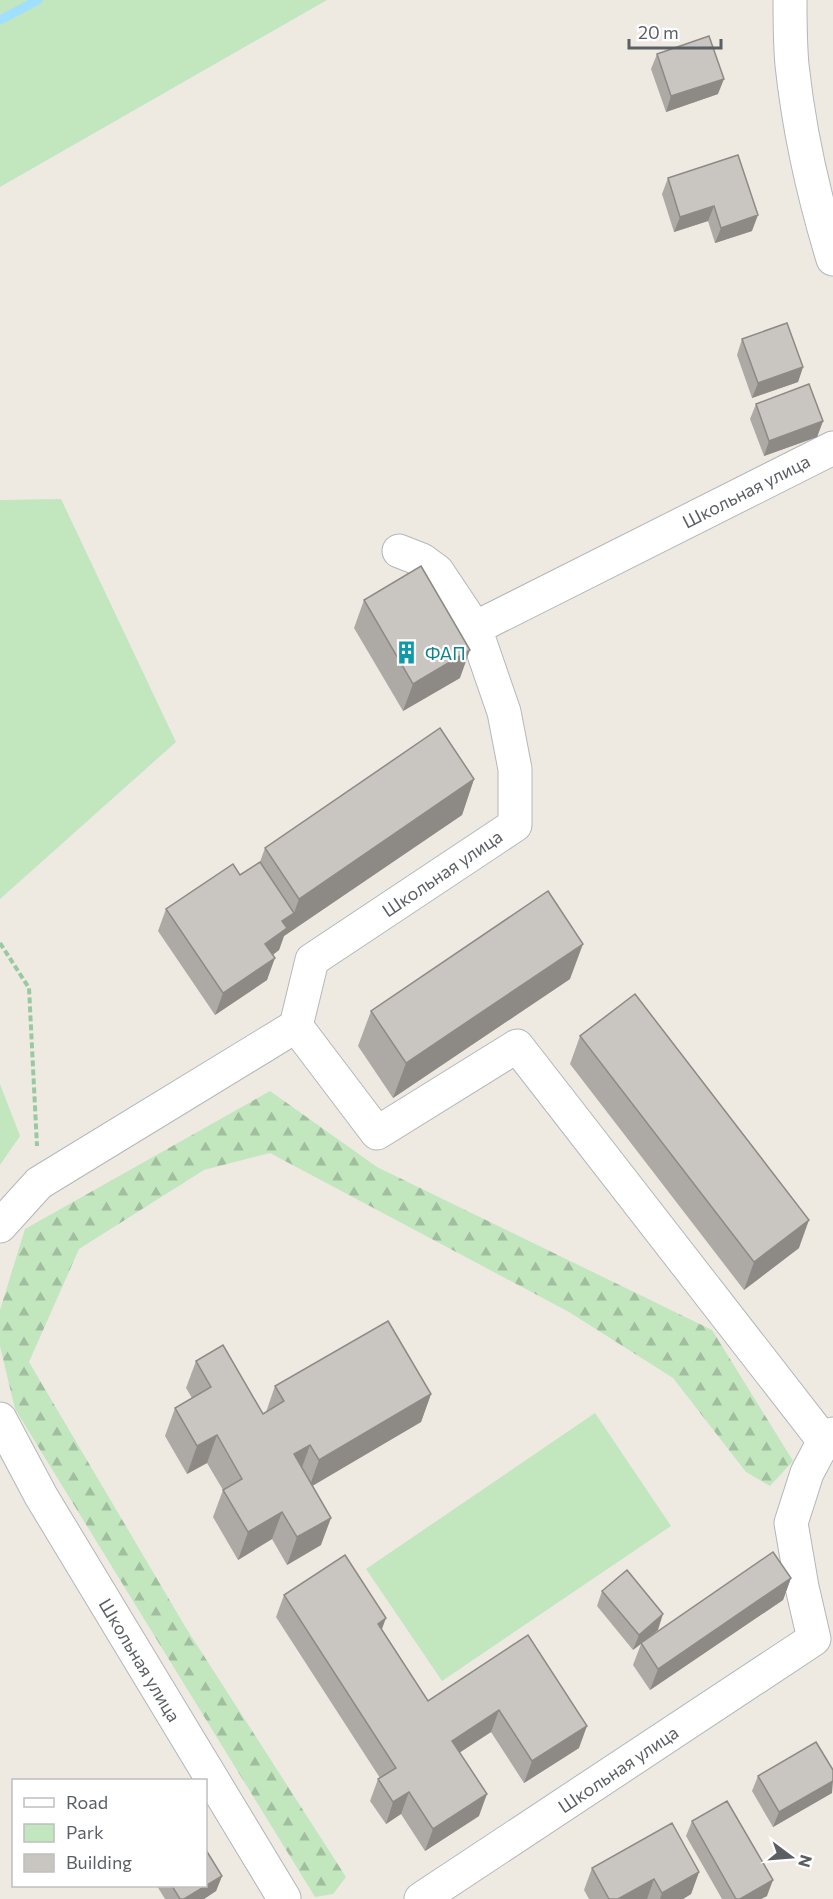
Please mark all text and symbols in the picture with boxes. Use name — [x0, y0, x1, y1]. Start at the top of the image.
scale bar — [629, 12, 720, 50]
text: 20 m — [638, 21, 679, 43]
street label: Школьная улица — [679, 449, 813, 533]
building icon: ФАП — [394, 640, 420, 666]
place label: ФАП — [425, 642, 466, 664]
street label: Школьная улица — [378, 825, 506, 921]
street label: Школьная улица — [95, 1594, 185, 1726]
street label: Школьная улица — [554, 1721, 682, 1817]
legend — [12, 1779, 207, 1887]
text: Road — [66, 1791, 108, 1813]
text: Park — [66, 1821, 104, 1843]
north arrow — [761, 1827, 821, 1887]
text: Building — [66, 1851, 132, 1873]
text: N — [795, 1853, 817, 1870]

